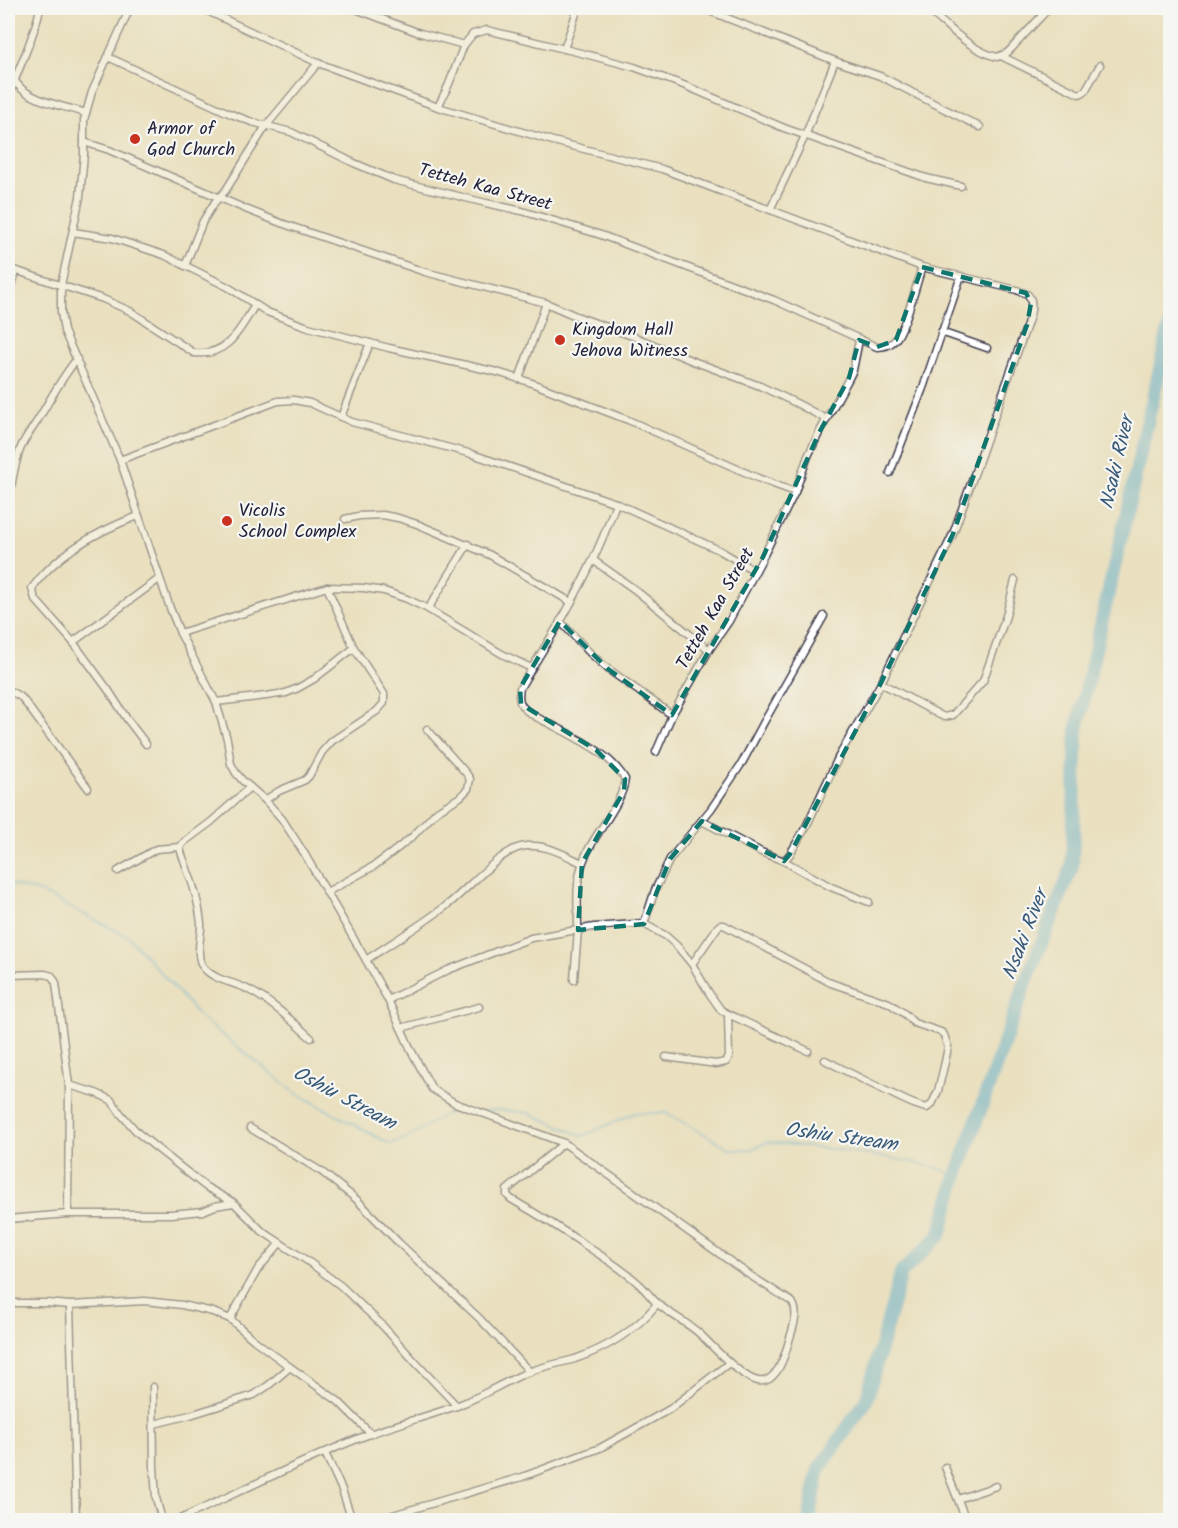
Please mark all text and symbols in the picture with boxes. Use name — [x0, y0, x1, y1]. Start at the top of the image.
place label: Armor of God Church — [147, 115, 235, 165]
marker: Armor of God Church — [128, 132, 142, 146]
street label: Tetteh Kaa Street — [415, 156, 556, 220]
place label: Kingdom Hall Jehova Witness — [572, 316, 688, 366]
marker: Kingdom Hall Jehova Witness — [553, 333, 567, 347]
water label: Nsaki River — [1092, 409, 1145, 512]
place label: Vicolis School Complex — [239, 497, 357, 547]
marker: Vicolis School Complex — [220, 514, 234, 528]
street label: Tetteh Kaa Street — [669, 542, 763, 676]
water label: Nsaki River — [994, 881, 1059, 985]
water label: Oshiu Stream — [287, 1058, 403, 1141]
water label: Oshiu Stream — [783, 1114, 901, 1162]

